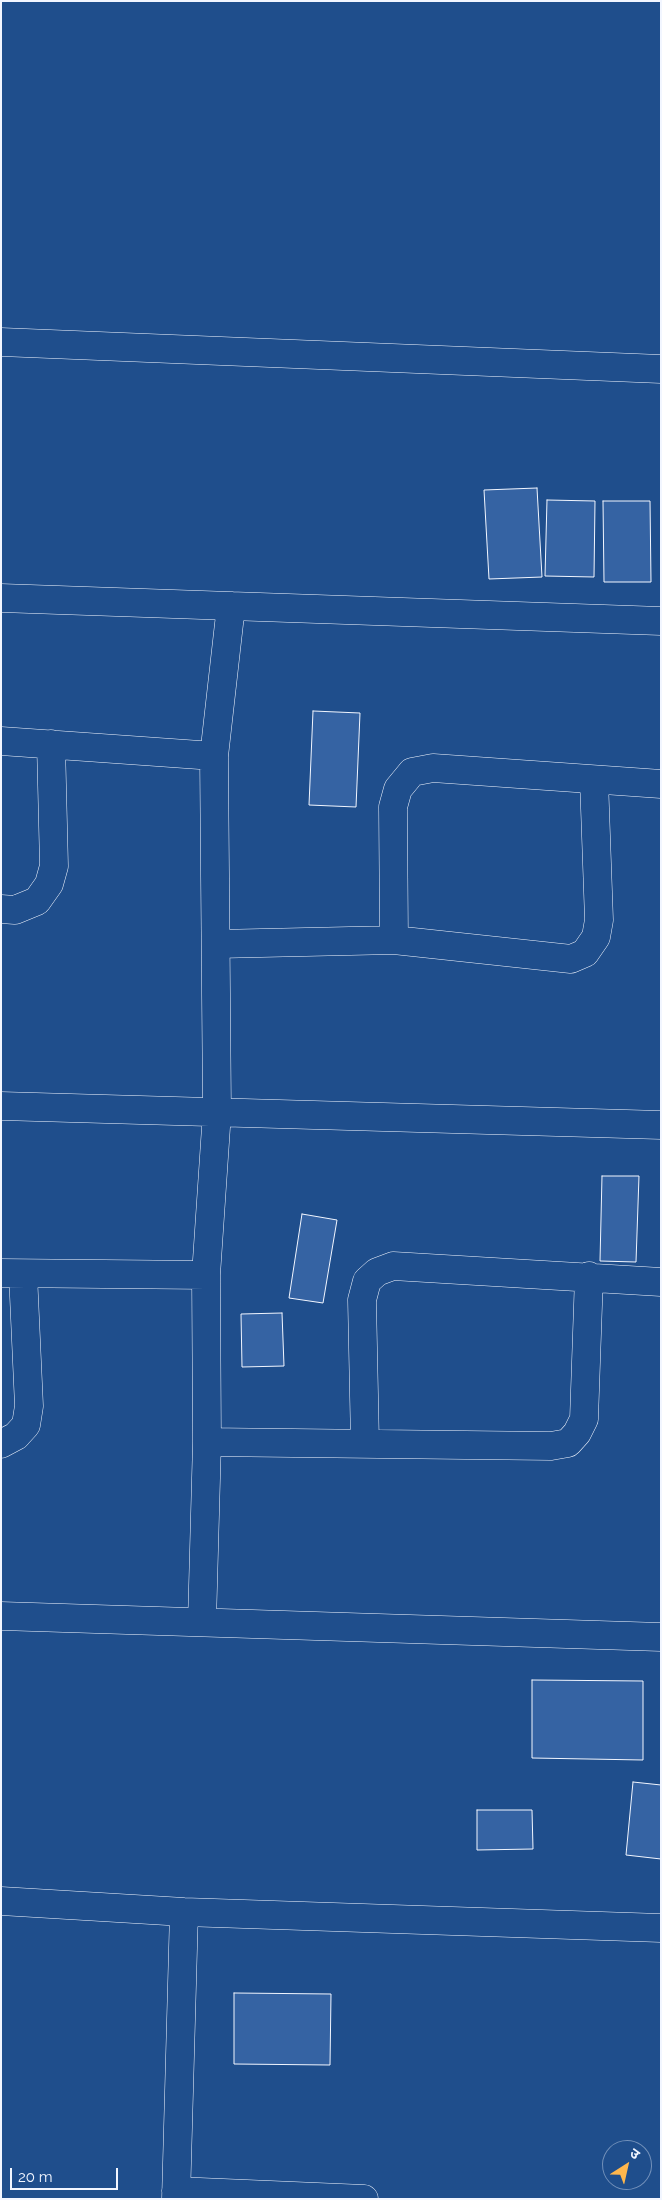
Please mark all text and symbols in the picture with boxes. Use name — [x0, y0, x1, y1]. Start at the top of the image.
north arrow — [602, 2140, 652, 2190]
text: उ — [627, 2145, 643, 2162]
scale bar — [12, 2158, 120, 2190]
text: 20 m — [18, 2168, 53, 2186]

